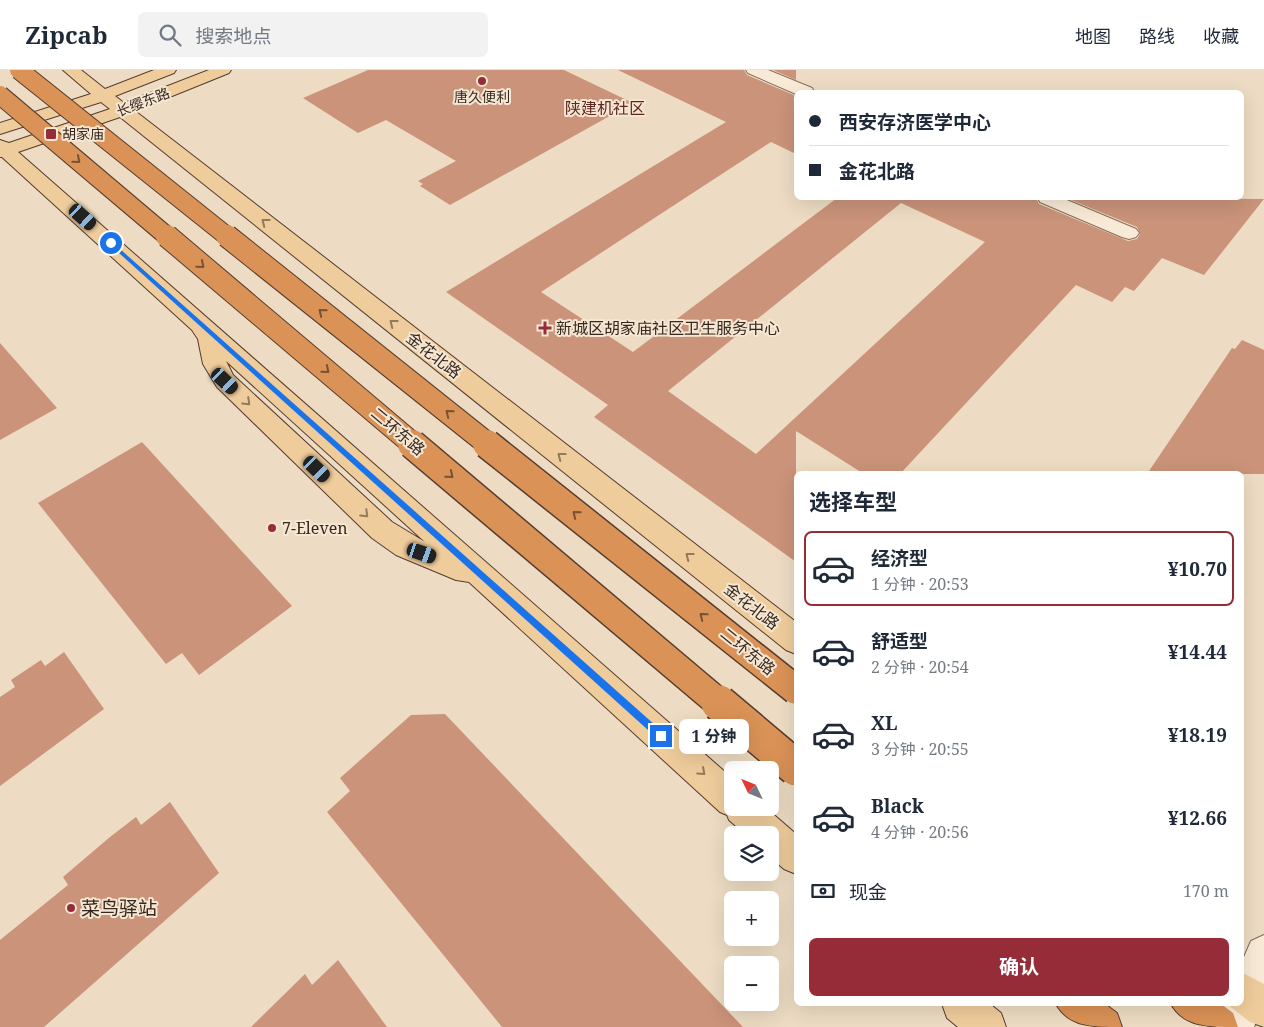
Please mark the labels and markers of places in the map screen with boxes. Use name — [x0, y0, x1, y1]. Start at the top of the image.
marker: 唐久便利 — [476, 75, 488, 87]
place label: 唐久便利 — [454, 87, 510, 106]
place label: 胡家庙 — [62, 124, 104, 143]
marker: 胡家庙 — [44, 127, 58, 141]
place label: 新城区胡家庙社区卫生服务中心 — [556, 317, 780, 339]
marker: 新城区胡家庙社区卫生服务中心 — [538, 321, 552, 335]
place label: 7-Eleven — [282, 517, 348, 539]
marker: 7-Eleven — [266, 522, 278, 534]
place label: 菜鸟驿站 — [81, 895, 157, 921]
marker: 菜鸟驿站 — [65, 902, 77, 914]

